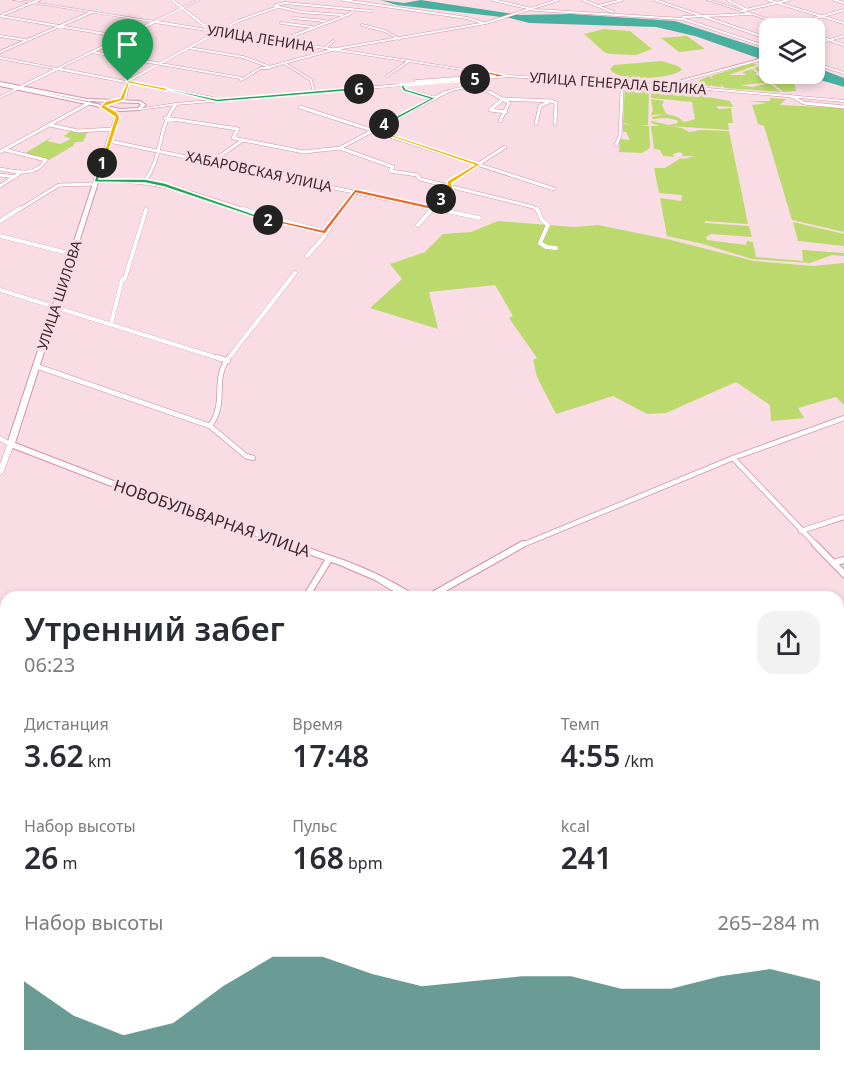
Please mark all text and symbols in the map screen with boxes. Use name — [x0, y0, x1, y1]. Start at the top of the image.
map controls — [759, 18, 825, 84]
button: layers — [759, 18, 825, 84]
pin — [102, 19, 153, 81]
street label: УЛИЦА ЛЕНИНА — [206, 20, 316, 56]
icon: arrive — [111, 28, 144, 61]
pin: 5 — [460, 64, 490, 94]
street label: УЛИЦА ГЕНЕРАЛА БЕЛИКА — [529, 67, 707, 99]
text: 5 — [470, 68, 480, 90]
pin: 6 — [344, 74, 374, 104]
text: 6 — [354, 78, 364, 100]
pin: 4 — [369, 109, 399, 139]
text: 4 — [379, 113, 389, 135]
street label: ХАБАРОВСКАЯ УЛИЦА — [184, 146, 334, 196]
pin: 1 — [87, 148, 117, 178]
text: 1 — [97, 152, 107, 174]
pin: 3 — [426, 184, 456, 214]
text: 3 — [436, 188, 446, 210]
pin: 2 — [253, 205, 283, 235]
text: 2 — [263, 209, 273, 231]
street label: УЛИЦА ШИЛОВА — [32, 238, 86, 352]
street label: НОВОБУЛЬВАРНАЯ УЛИЦА — [111, 474, 314, 562]
text: Утренний забег — [24, 606, 285, 651]
button: share — [757, 611, 820, 674]
text: 06:23 — [24, 651, 75, 678]
text: Дистанция — [24, 713, 109, 735]
text: Время — [292, 713, 343, 735]
text: Темп — [561, 713, 600, 735]
text: 3.62 — [24, 735, 84, 776]
text: 17:48 — [292, 735, 369, 776]
text: 4:55 — [561, 735, 620, 776]
text: km — [84, 750, 111, 772]
text: /km — [620, 750, 654, 772]
text: Набор высоты — [24, 815, 136, 837]
text: Пульс — [292, 815, 337, 837]
text: kcal — [561, 815, 590, 837]
text: 26 — [24, 837, 58, 878]
text: 168 — [292, 837, 344, 878]
text: 241 — [561, 837, 612, 878]
text: m — [58, 852, 77, 874]
text: bpm — [344, 852, 383, 874]
text: Набор высоты — [24, 909, 163, 936]
text: 265–284 m — [717, 909, 820, 936]

